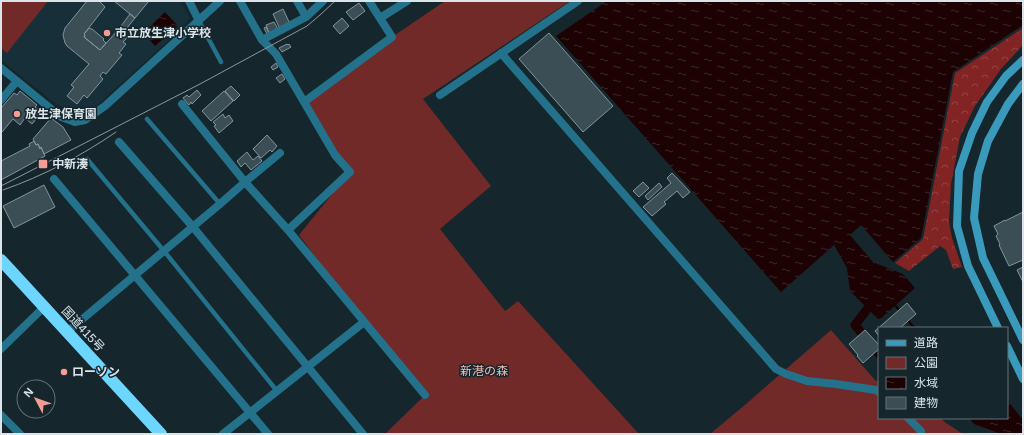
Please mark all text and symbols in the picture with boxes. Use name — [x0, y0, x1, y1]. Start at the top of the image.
place label: 市立放生津小学校 — [115, 26, 211, 40]
marker: 市立放生津小学校 — [102, 28, 112, 38]
place label: 放生津保育園 — [25, 107, 97, 121]
marker: 放生津保育園 — [12, 109, 22, 119]
place label: 中新湊 — [52, 157, 89, 171]
marker: 中新湊 — [37, 158, 49, 170]
street label: 国道415号 — [59, 304, 107, 354]
legend — [878, 327, 1008, 419]
text: 道路 — [914, 336, 938, 350]
text: 公園 — [914, 356, 938, 370]
park label: 新港の森 — [460, 364, 508, 378]
place label: ローソン — [72, 365, 120, 379]
marker: ローソン — [59, 367, 69, 377]
text: 水域 — [914, 376, 938, 390]
north arrow — [16, 379, 56, 419]
text: N — [21, 385, 36, 399]
text: 建物 — [914, 396, 938, 410]

